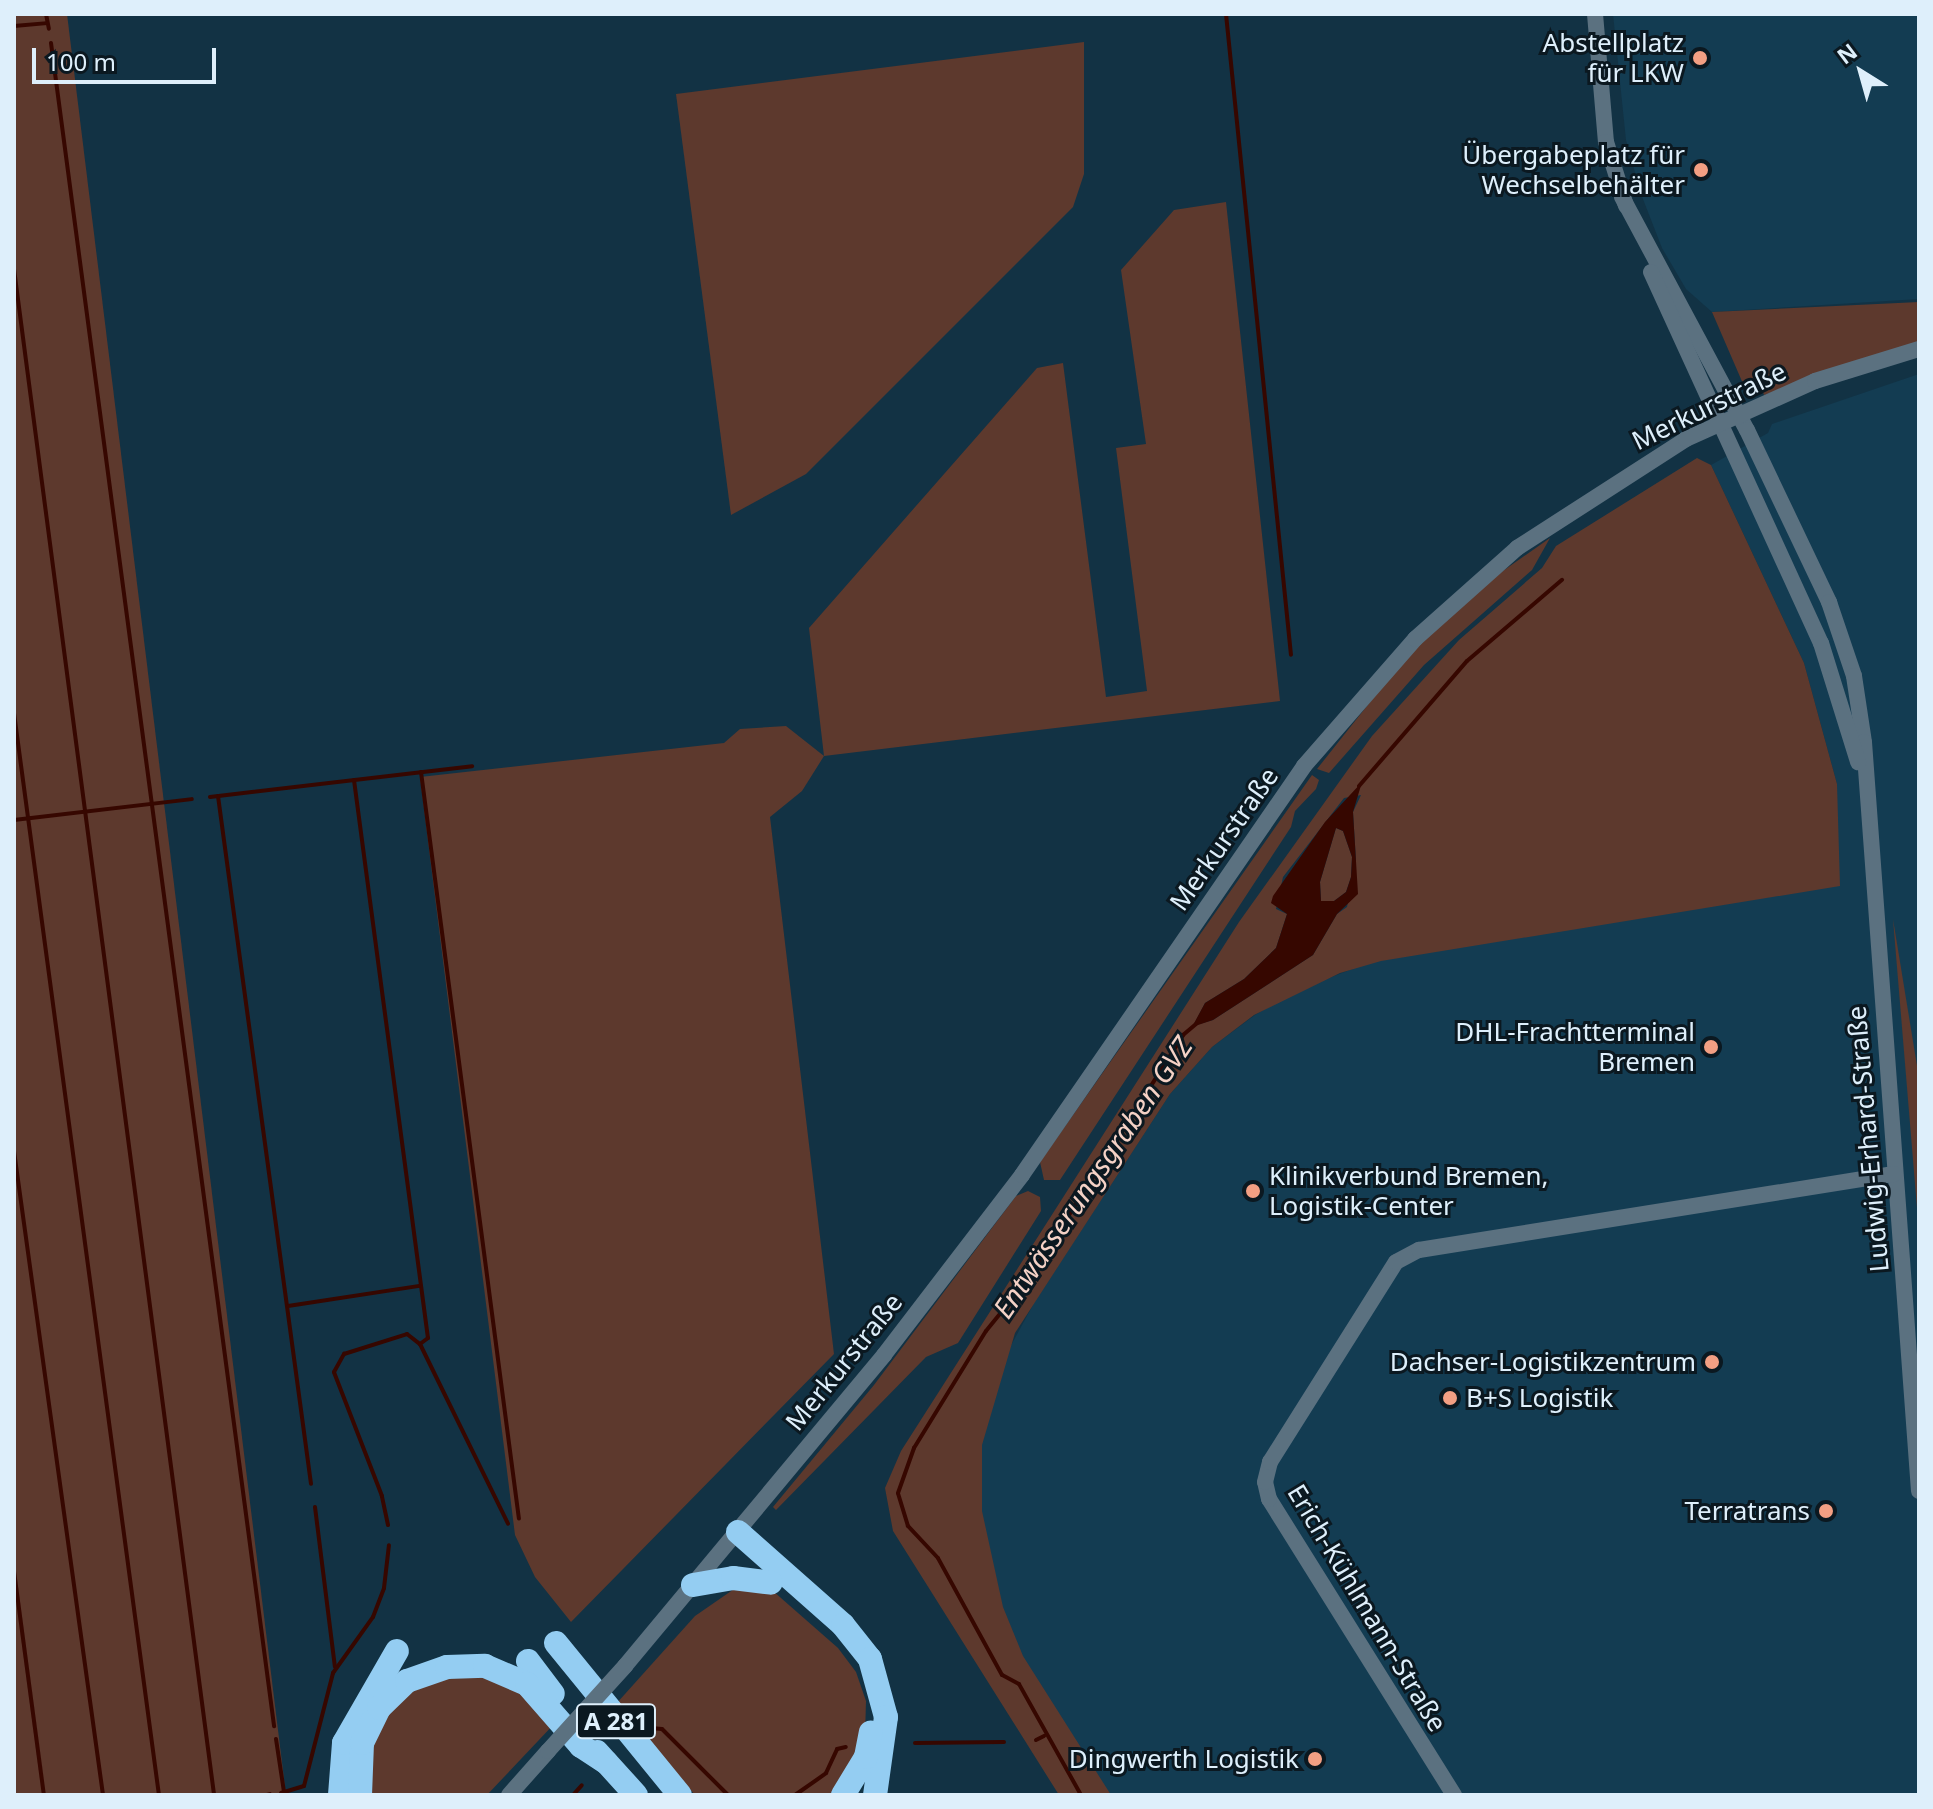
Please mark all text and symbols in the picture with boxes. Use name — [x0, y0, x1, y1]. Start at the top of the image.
place label: Abstellplatz für LKW — [1543, 27, 1684, 88]
scale bar — [36, 32, 220, 82]
north arrow — [1821, 32, 1901, 112]
text: N — [1830, 35, 1863, 70]
text: 100 m — [46, 45, 116, 78]
marker: Abstellplatz für LKW — [1691, 49, 1709, 67]
place label: Übergabeplatz für Wechselbehälter — [1462, 139, 1685, 200]
marker: Übergabeplatz für Wechselbehälter — [1692, 161, 1710, 179]
street label: Merkurstraße — [1627, 355, 1791, 457]
street label: Merkurstraße — [1163, 761, 1285, 917]
street label: Ludwig-Erhard-Straße — [1841, 1005, 1895, 1273]
place label: DHL-Frachtterminal Bremen — [1455, 1016, 1695, 1078]
water label: Entwässerungsgraben GVZ — [985, 1030, 1199, 1324]
marker: DHL-Frachtterminal Bremen — [1702, 1038, 1720, 1056]
place label: Klinikverbund Bremen, Logistik-Center — [1269, 1160, 1548, 1222]
marker: Klinikverbund Bremen, Logistik-Center — [1244, 1182, 1262, 1200]
street label: Merkurstraße — [779, 1287, 909, 1437]
place label: Dachser-Logistikzentrum — [1390, 1346, 1696, 1378]
marker: Dachser-Logistikzentrum — [1703, 1353, 1721, 1371]
place label: B+S Logistik — [1466, 1382, 1613, 1414]
marker: B+S Logistik — [1441, 1389, 1459, 1407]
street label: Erich-Kühlmann-Straße — [1281, 1479, 1453, 1737]
place label: Terratrans — [1684, 1495, 1810, 1527]
marker: Terratrans — [1817, 1502, 1835, 1520]
road number: A 281 — [574, 1701, 658, 1741]
place label: Dingwerth Logistik — [1069, 1743, 1299, 1775]
marker: Dingwerth Logistik — [1306, 1750, 1324, 1768]

